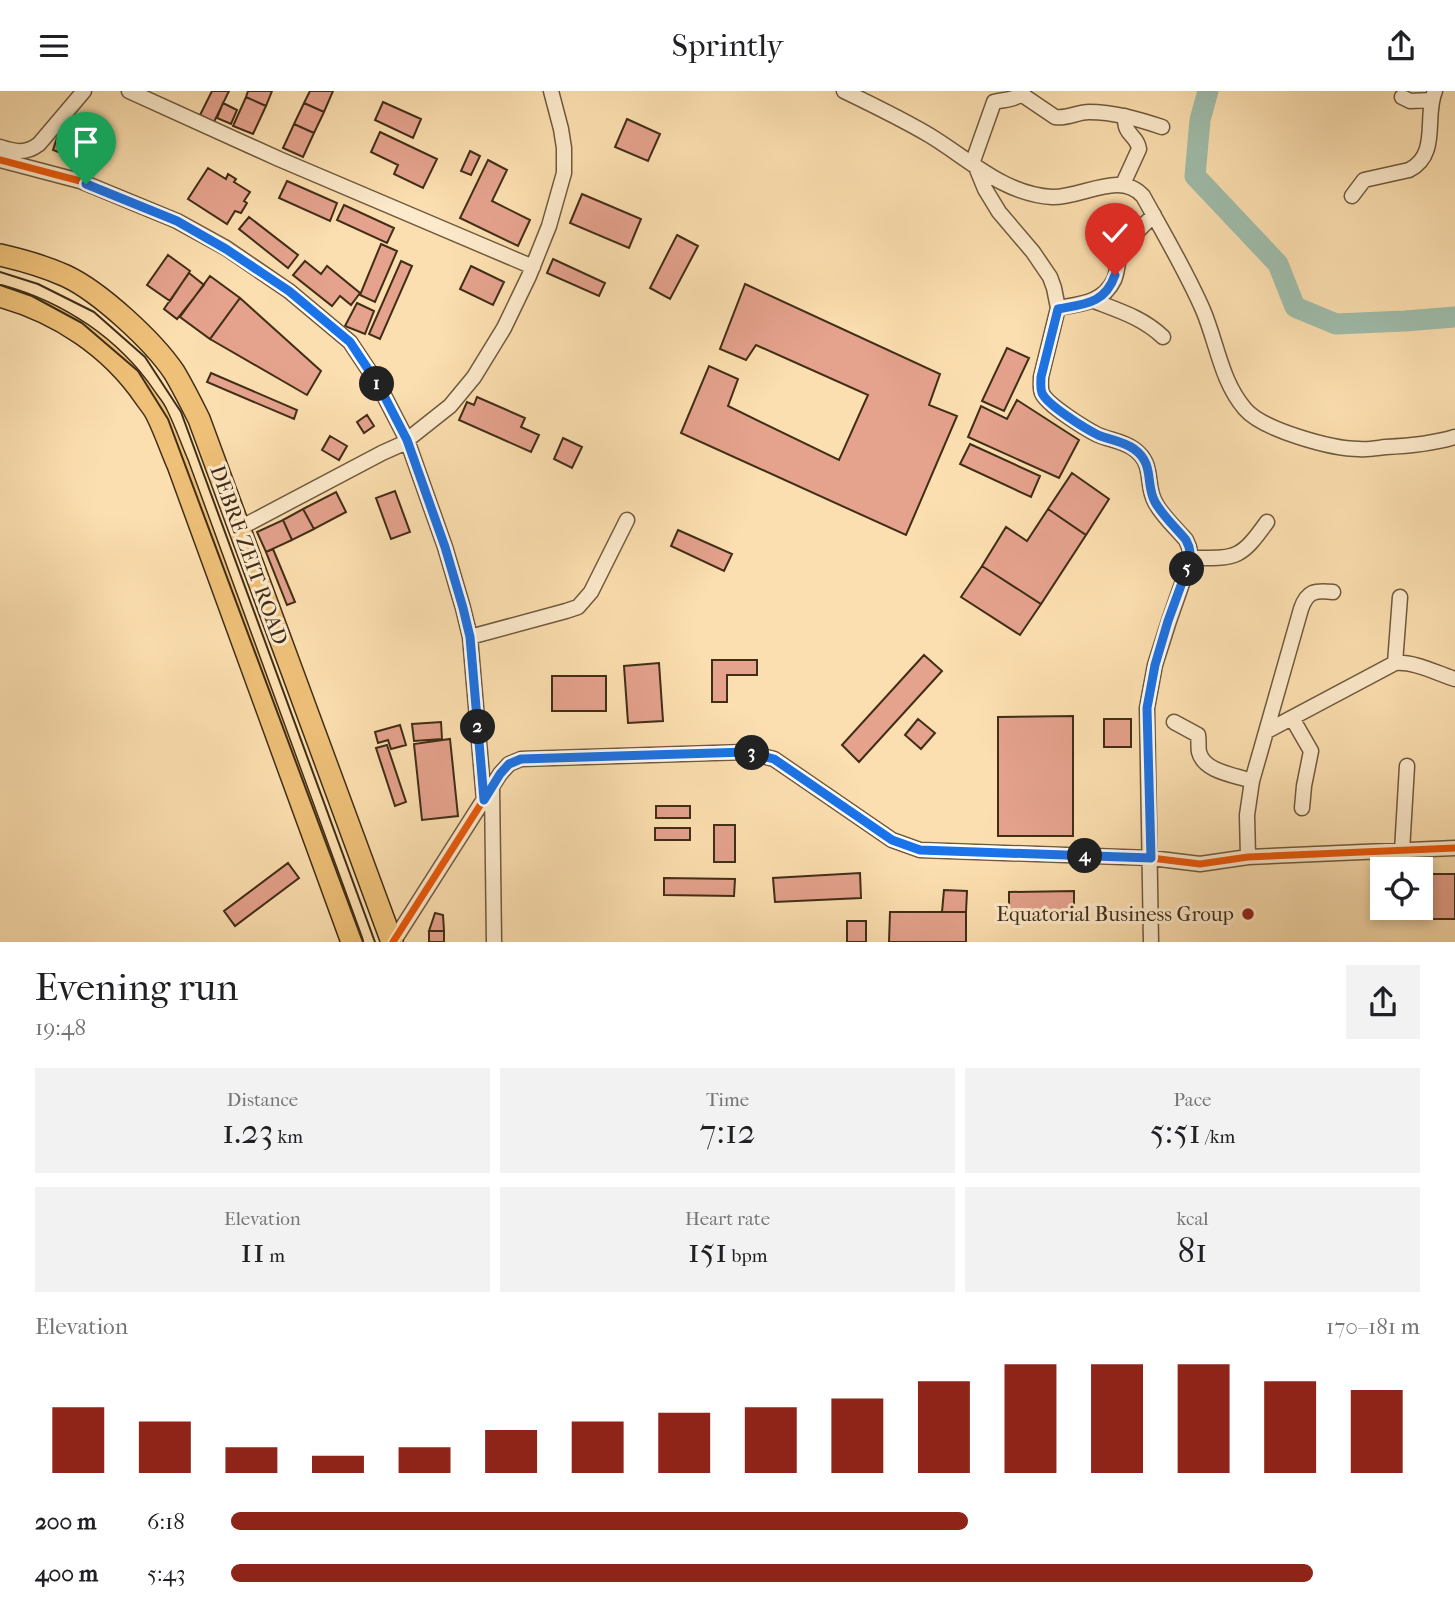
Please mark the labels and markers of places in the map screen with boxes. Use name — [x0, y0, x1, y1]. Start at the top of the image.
pin — [56, 112, 116, 184]
pin — [1085, 203, 1145, 275]
pin: 1 — [360, 367, 394, 401]
pin: 5 — [1170, 552, 1204, 587]
pin: 2 — [461, 709, 496, 745]
pin: 3 — [734, 735, 770, 771]
pin: 4 — [1068, 839, 1102, 873]
place label: Equatorial Business Group — [996, 902, 1234, 926]
marker: Equatorial Business Group — [1240, 906, 1256, 922]

